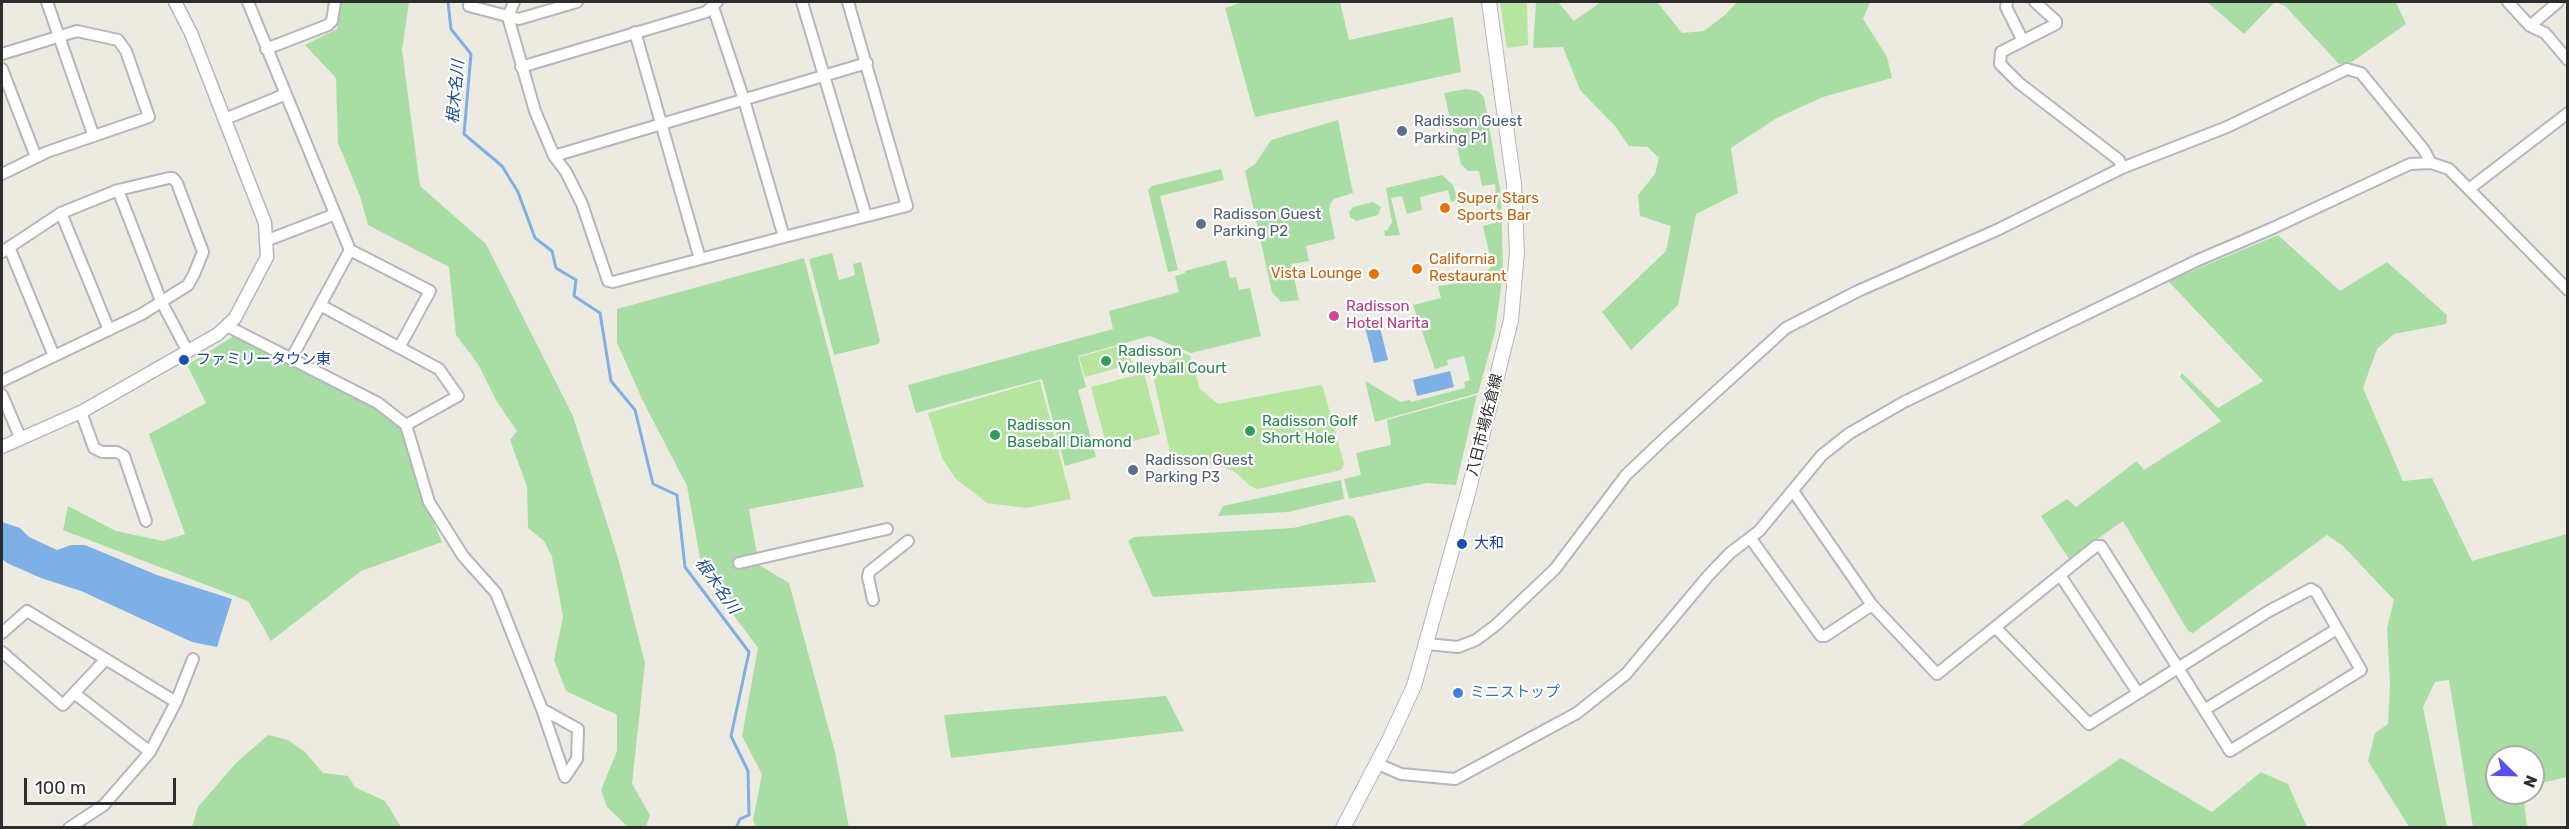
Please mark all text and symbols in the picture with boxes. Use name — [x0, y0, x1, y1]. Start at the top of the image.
water label: 根木名川 — [444, 59, 468, 125]
place label: Radisson Guest Parking P1 — [1414, 113, 1522, 148]
marker: Radisson Guest Parking P1 — [1395, 124, 1409, 138]
place label: Super Stars Sports Bar — [1457, 190, 1539, 225]
marker: Super Stars Sports Bar — [1438, 201, 1452, 215]
place label: Radisson Guest Parking P2 — [1213, 206, 1321, 241]
marker: Radisson Guest Parking P2 — [1194, 217, 1208, 231]
place label: California Restaurant — [1429, 251, 1507, 286]
marker: California Restaurant — [1410, 262, 1424, 276]
place label: Vista Lounge — [1271, 265, 1362, 283]
marker: Vista Lounge — [1367, 267, 1381, 281]
place label: Radisson Hotel Narita — [1346, 298, 1429, 333]
marker: Radisson Hotel Narita — [1327, 309, 1341, 323]
place label: Radisson Volleyball Court — [1118, 343, 1227, 378]
place label: ファミリータウン東 — [196, 351, 331, 369]
marker: ファミリータウン東 — [177, 353, 191, 367]
marker: Radisson Volleyball Court — [1099, 354, 1113, 368]
street label: 八日市場佐倉線 — [1464, 372, 1506, 478]
place label: Radisson Golf Short Hole — [1262, 413, 1358, 448]
place label: Radisson Baseball Diamond — [1007, 417, 1132, 452]
marker: Radisson Golf Short Hole — [1243, 424, 1257, 438]
marker: Radisson Baseball Diamond — [988, 428, 1002, 442]
place label: Radisson Guest Parking P3 — [1145, 452, 1253, 487]
marker: Radisson Guest Parking P3 — [1126, 463, 1140, 477]
place label: 大和 — [1474, 535, 1504, 553]
marker: 大和 — [1455, 537, 1469, 551]
water label: 根木名川 — [691, 554, 743, 618]
place label: ミニストップ — [1470, 684, 1560, 702]
marker: ミニストップ — [1451, 686, 1465, 700]
north arrow — [2485, 745, 2545, 805]
scale bar — [27, 766, 178, 804]
text: N — [2519, 772, 2541, 790]
text: 100 m — [35, 777, 86, 799]

